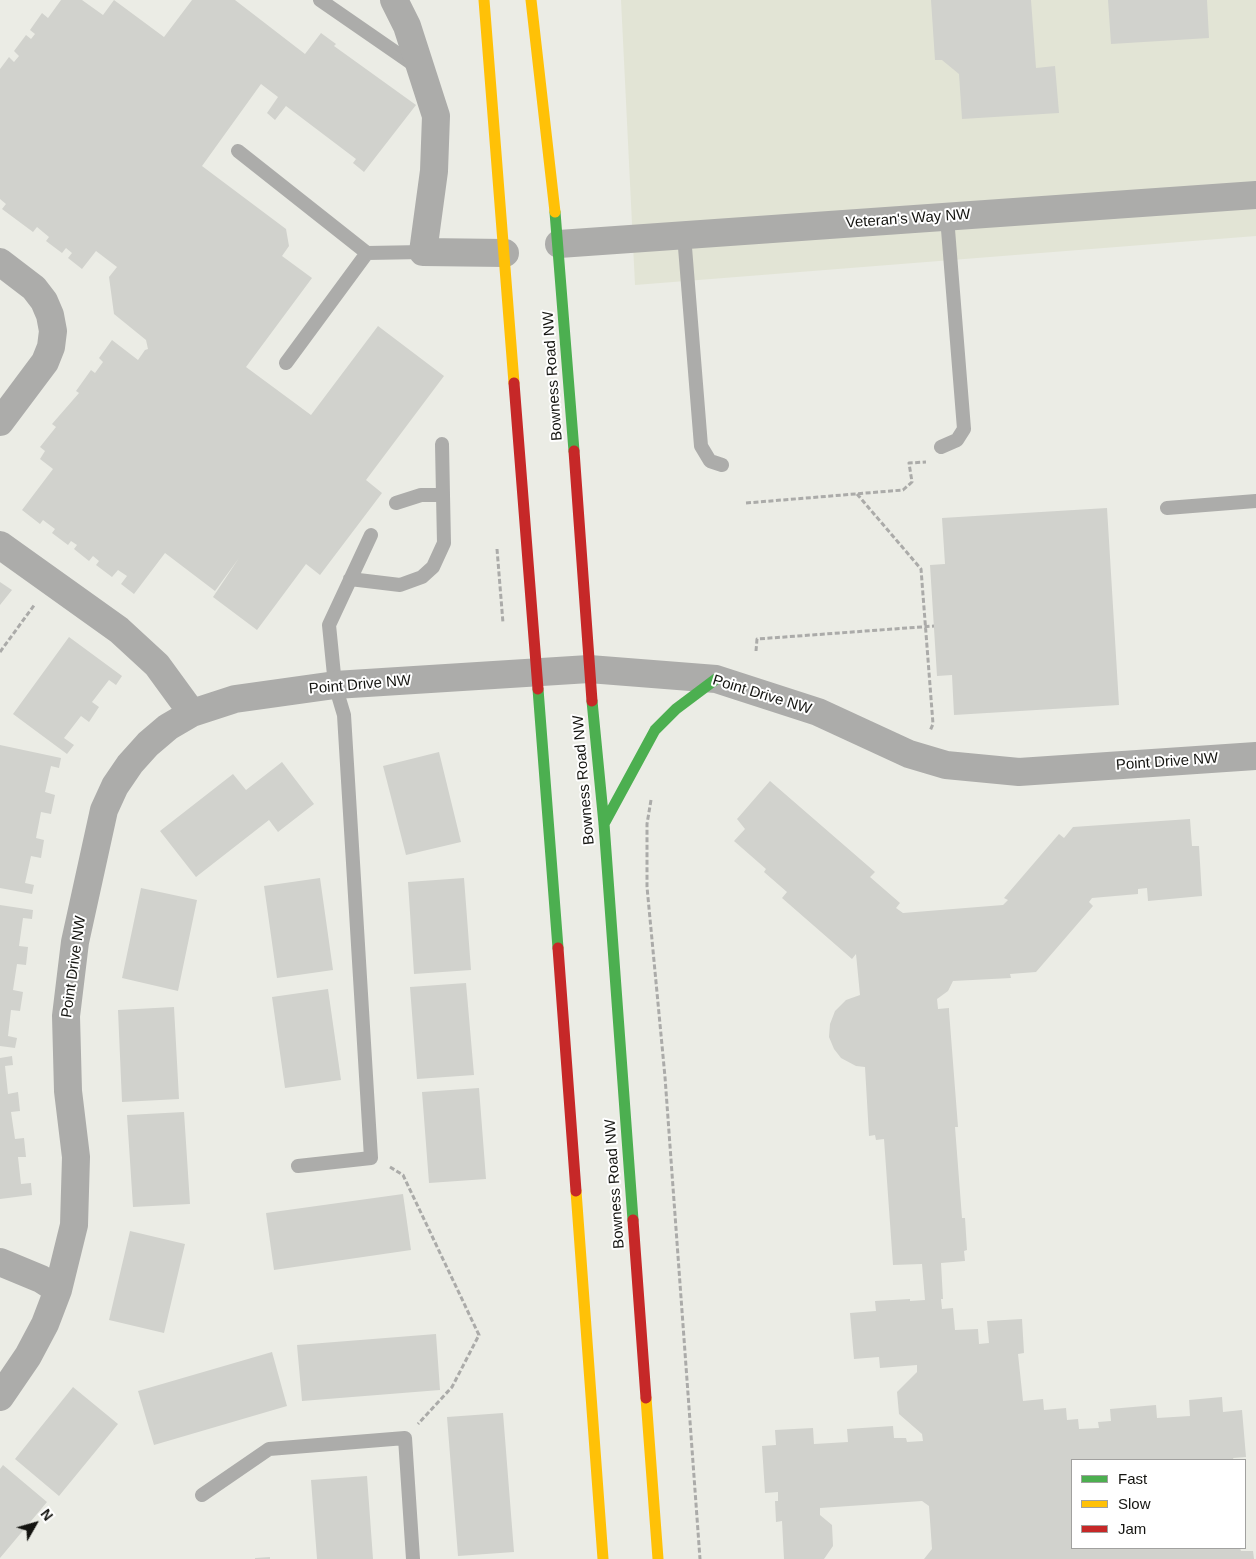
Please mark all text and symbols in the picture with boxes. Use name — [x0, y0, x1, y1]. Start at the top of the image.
street label: Veteran's Way NW — [845, 206, 971, 232]
street label: Bowness Road NW — [539, 311, 567, 441]
street label: Point Drive NW — [710, 671, 814, 719]
street label: Point Drive NW — [308, 672, 412, 698]
street label: Bowness Road NW — [569, 714, 599, 846]
street label: Point Drive NW — [1115, 749, 1219, 775]
street label: Point Drive NW — [58, 915, 90, 1019]
street label: Bowness Road NW — [601, 1119, 629, 1249]
legend — [1071, 1459, 1246, 1549]
text: Fast — [1118, 1470, 1147, 1487]
text: Slow — [1118, 1495, 1151, 1512]
north arrow — [10, 1499, 60, 1549]
text: N — [37, 1506, 56, 1524]
text: Jam — [1118, 1520, 1146, 1537]

